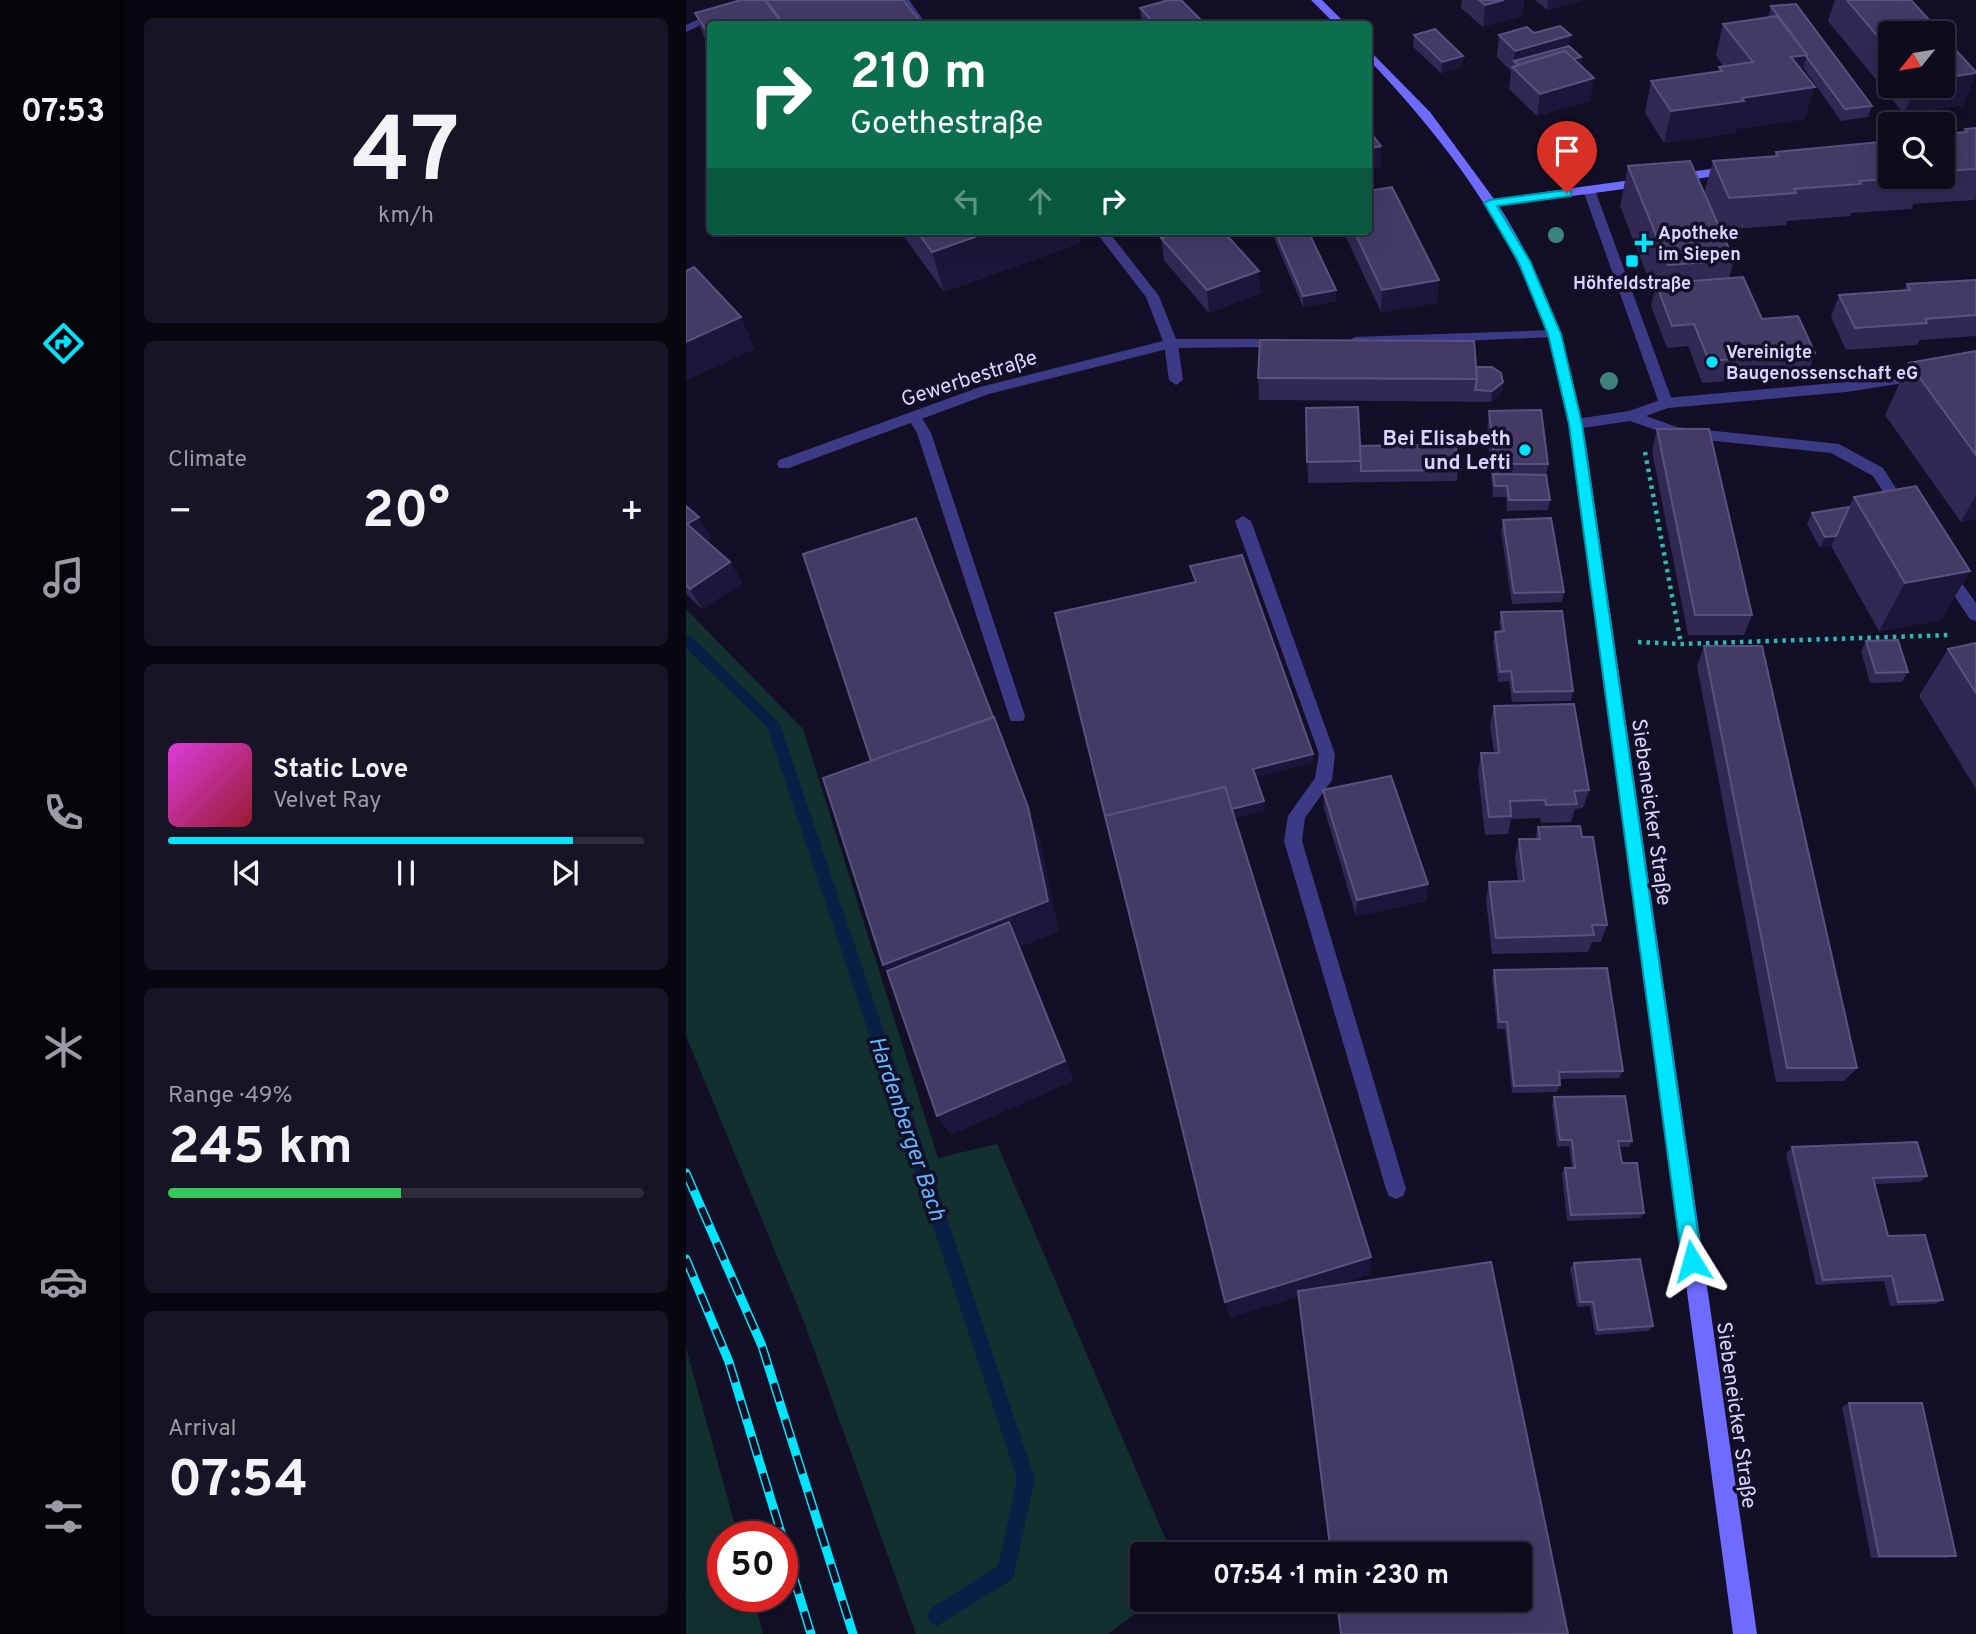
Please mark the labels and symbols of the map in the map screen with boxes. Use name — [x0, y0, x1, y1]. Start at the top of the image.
north arrow — [1878, 21, 1955, 98]
pin — [1537, 121, 1597, 193]
place label: Apotheke im Siepen — [1658, 223, 1741, 267]
marker: Apotheke im Siepen — [1636, 235, 1652, 251]
marker: Höhfeldstraße — [1624, 253, 1640, 269]
place label: Höhfeldstraße — [1573, 273, 1691, 296]
place label: Vereinigte Baugenossenschaft eG — [1726, 342, 1918, 386]
street label: Gewerbestraße — [898, 345, 1041, 414]
marker: Vereinigte Baugenossenschaft eG — [1704, 354, 1720, 370]
place label: Bei Elisabeth und Lefti — [1382, 426, 1511, 477]
marker: Bei Elisabeth und Lefti — [1517, 442, 1533, 458]
street label: Siebeneicker Straße — [1624, 717, 1677, 907]
water label: Hardenberger Bach — [860, 1033, 951, 1225]
position arrow — [1655, 1224, 1729, 1298]
street label: Siebeneicker Straße — [1709, 1320, 1762, 1510]
speed limit sign: 50 — [707, 1521, 798, 1612]

